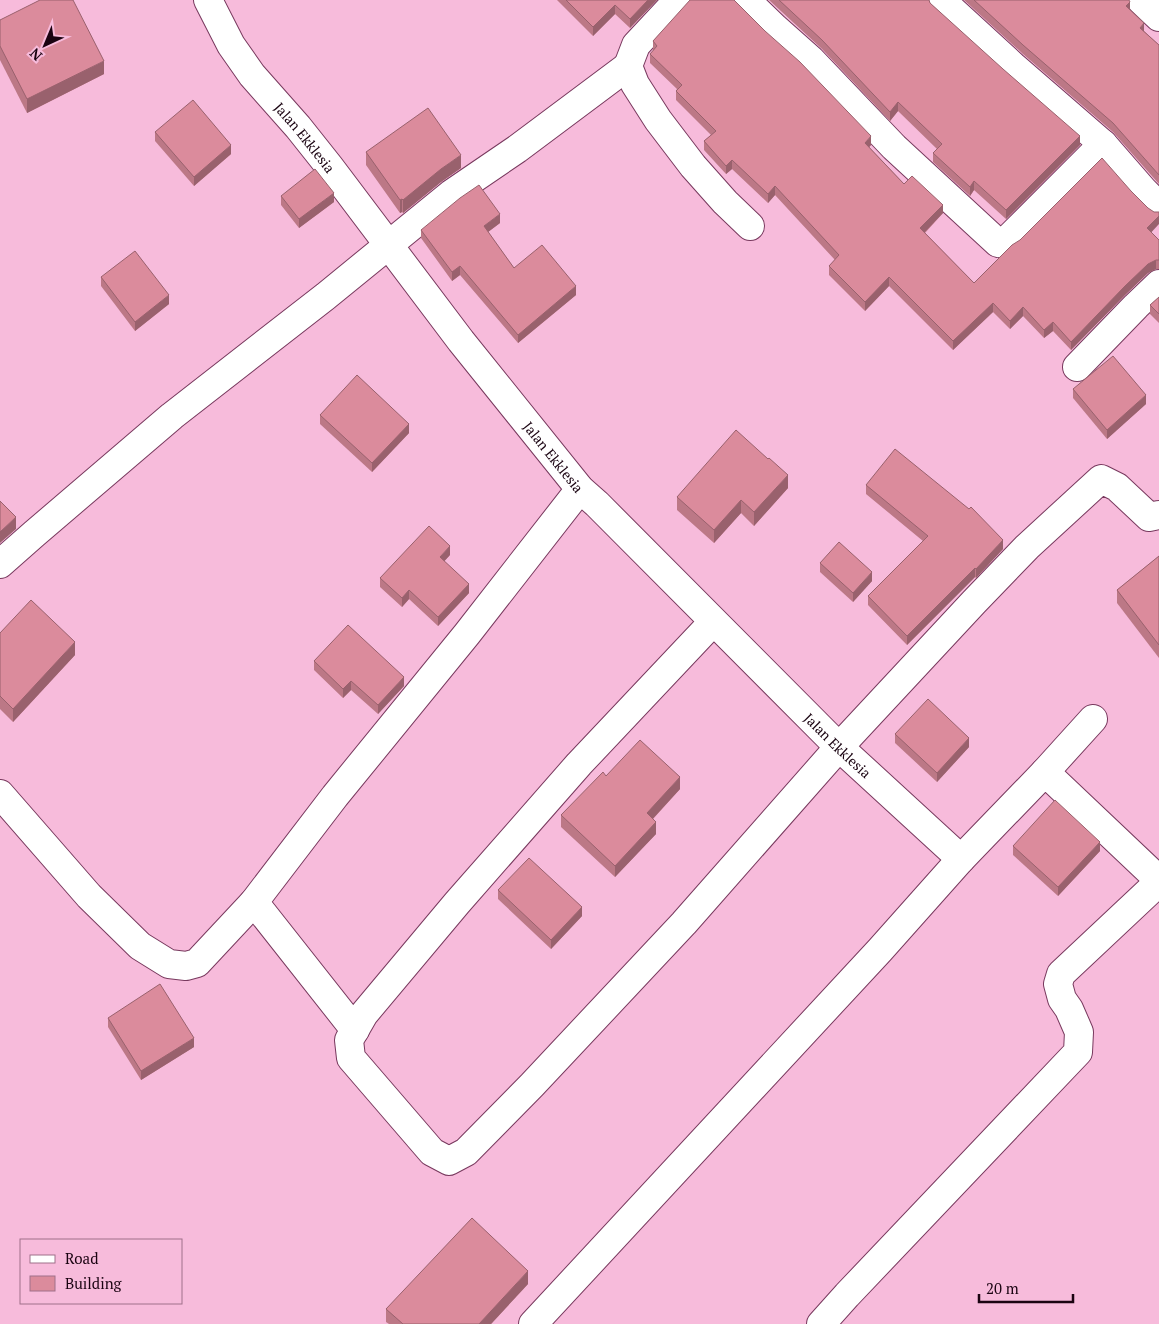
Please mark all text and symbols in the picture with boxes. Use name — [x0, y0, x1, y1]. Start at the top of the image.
north arrow — [20, 20, 70, 70]
text: N — [25, 44, 46, 65]
street label: Jalan Ekklesia — [271, 98, 340, 176]
street label: Jalan Ekklesia — [520, 417, 588, 496]
street label: Jalan Ekklesia — [800, 708, 876, 782]
legend — [20, 1239, 182, 1304]
text: Road — [65, 1248, 98, 1268]
scale bar — [979, 1272, 1073, 1304]
text: Building — [65, 1273, 123, 1293]
text: 20 m — [986, 1278, 1019, 1298]

